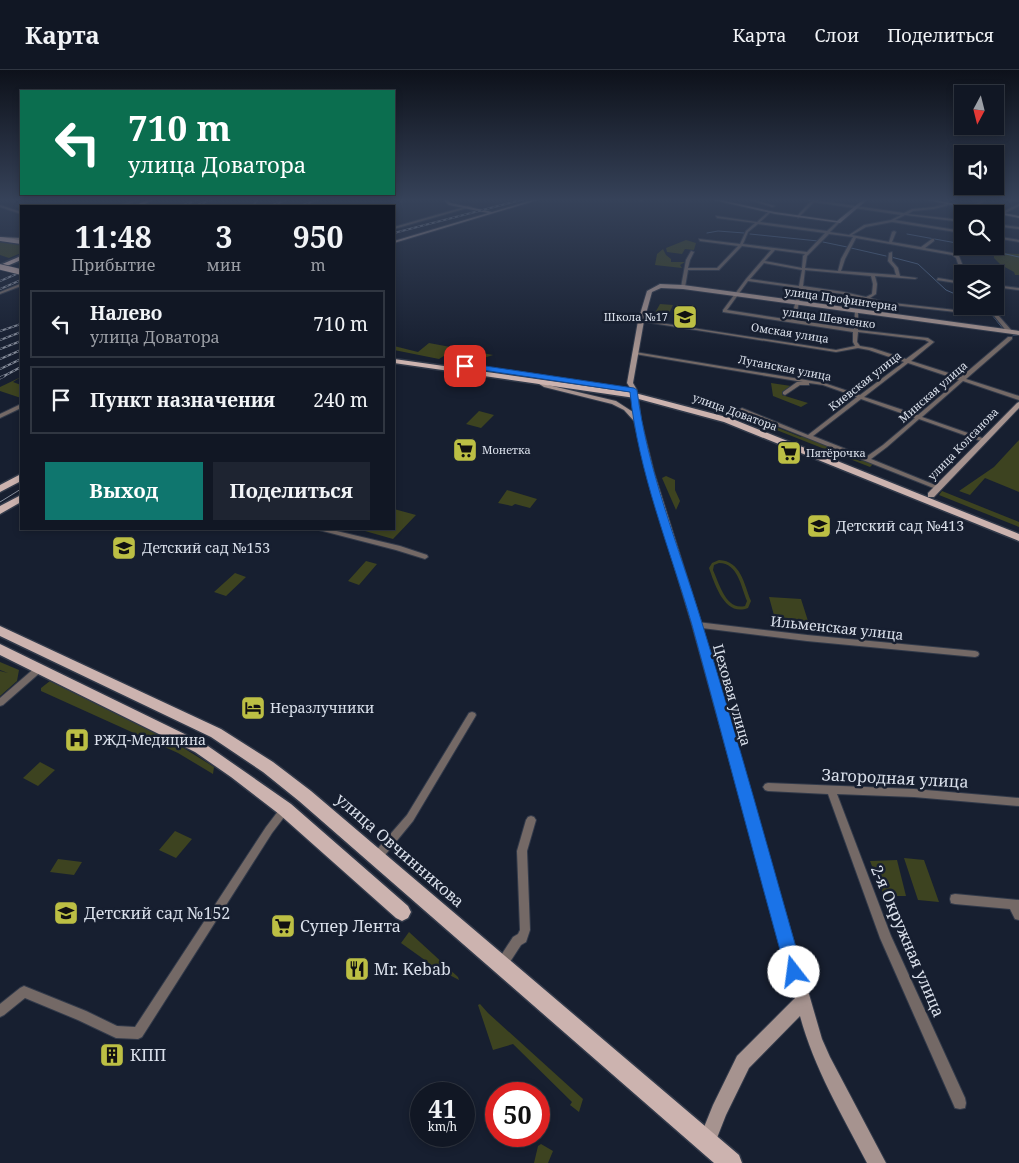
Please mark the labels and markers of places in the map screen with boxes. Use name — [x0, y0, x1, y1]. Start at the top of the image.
school or university icon: Школа №17 — [672, 304, 698, 330]
place label: Школа №17 — [604, 309, 668, 324]
pin — [444, 345, 486, 387]
supermarket icon: Монетка — [452, 437, 478, 463]
supermarket icon: Пятёрочка — [776, 440, 802, 466]
place label: Монетка — [482, 442, 531, 457]
place label: Пятёрочка — [806, 445, 866, 460]
school or university icon: Детский сад №413 — [806, 513, 832, 539]
place label: Детский сад №413 — [836, 516, 964, 535]
school or university icon: Детский сад №153 — [111, 535, 137, 561]
place label: Детский сад №153 — [142, 538, 270, 557]
hotel icon: Неразлучники — [240, 695, 266, 721]
place label: Неразлучники — [270, 698, 374, 717]
hospital icon: РЖД-Медицина — [64, 727, 90, 753]
place label: РЖД-Медицина — [94, 730, 206, 749]
school or university icon: Детский сад №152 — [53, 900, 79, 926]
place label: Детский сад №152 — [84, 902, 230, 924]
supermarket icon: Супер Лента — [270, 913, 296, 939]
place label: Супер Лента — [300, 915, 401, 937]
restaurant icon: Mr. Kebab — [344, 956, 370, 982]
place label: Mr. Kebab — [374, 958, 451, 980]
building icon: КПП — [99, 1042, 125, 1068]
place label: КПП — [130, 1044, 166, 1066]

